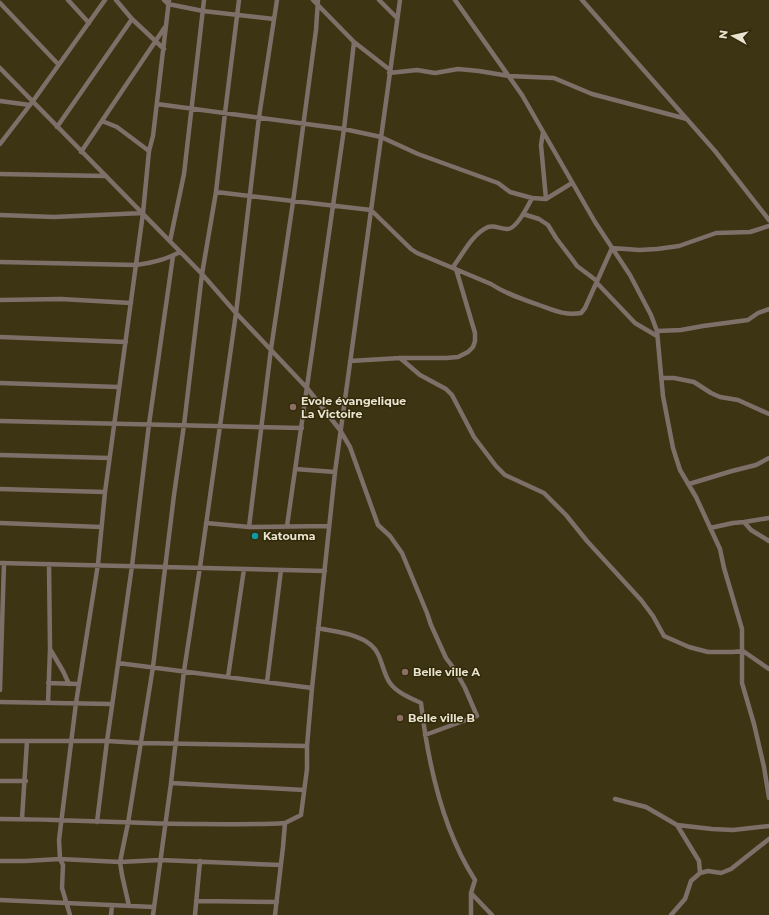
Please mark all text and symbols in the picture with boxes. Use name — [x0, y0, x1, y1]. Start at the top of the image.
north arrow — [713, 16, 753, 56]
text: N — [716, 29, 731, 40]
place label: Evole évangelique La Victoire — [301, 394, 406, 421]
marker: Evole évangelique La Victoire — [288, 402, 298, 412]
place label: Katouma — [263, 529, 316, 543]
marker: Katouma — [250, 531, 260, 541]
place label: Belle ville A — [413, 665, 481, 679]
marker: Belle ville A — [400, 667, 410, 677]
place label: Belle ville B — [408, 711, 475, 725]
marker: Belle ville B — [395, 713, 405, 723]

